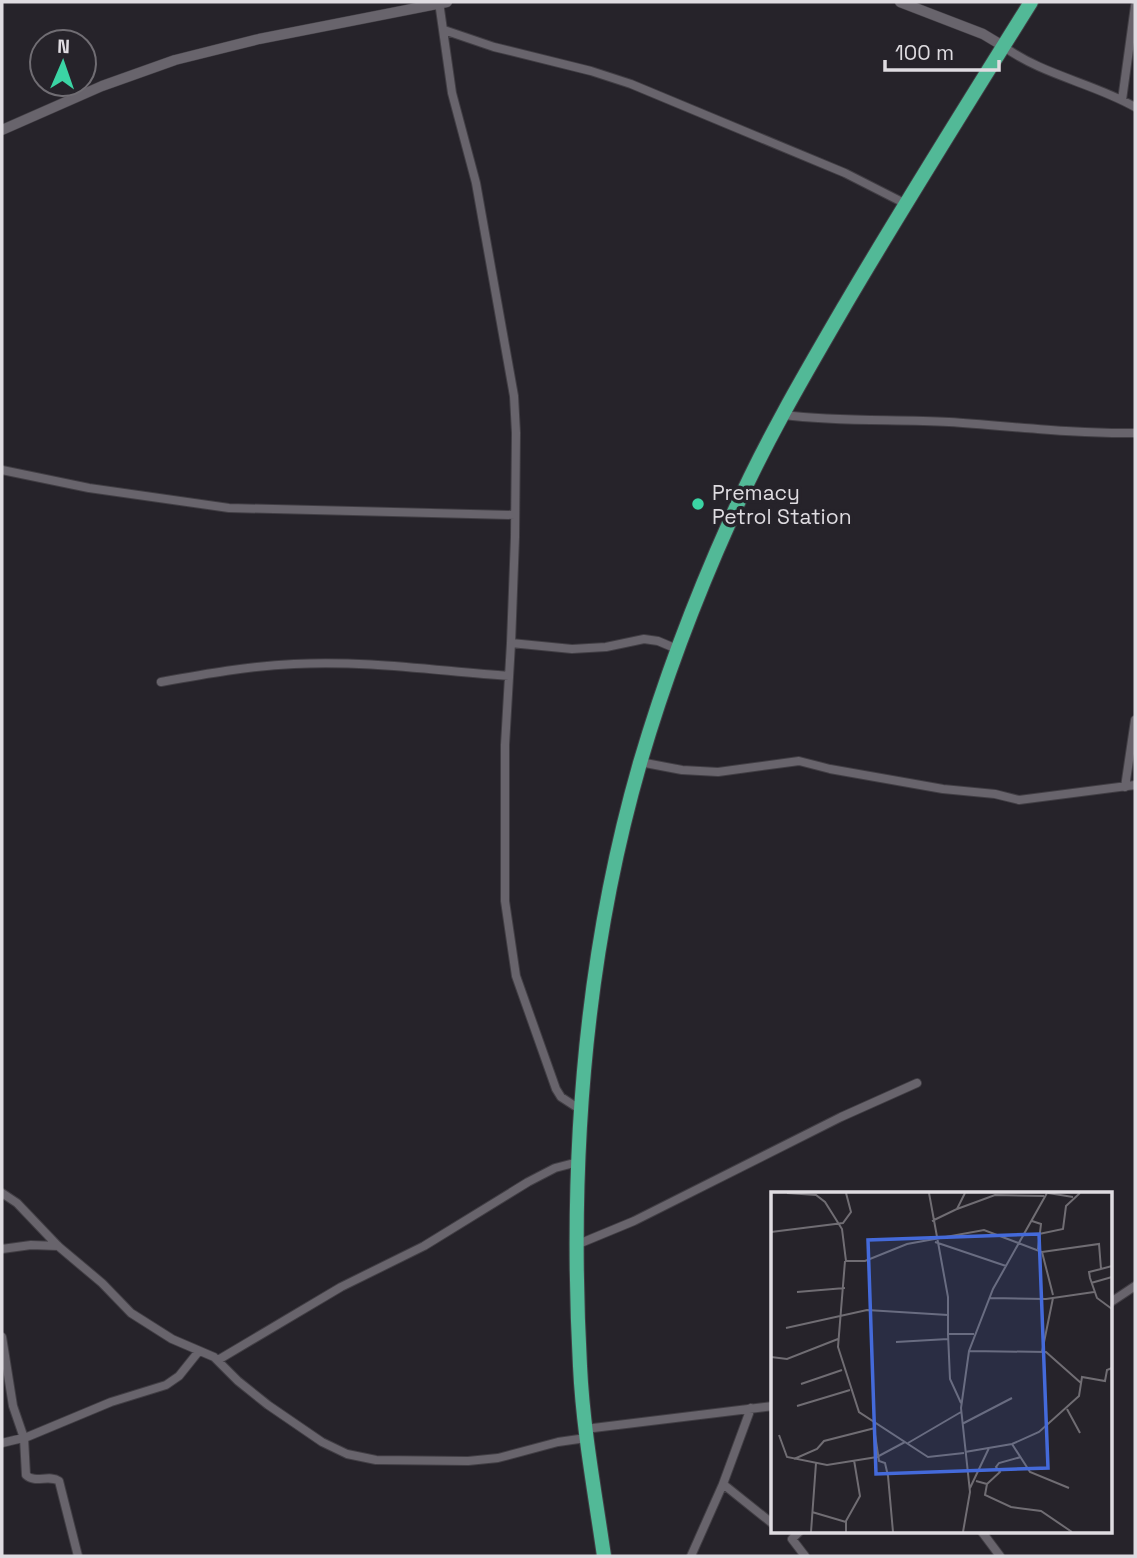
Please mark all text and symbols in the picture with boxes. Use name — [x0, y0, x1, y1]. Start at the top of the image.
north arrow — [28, 28, 98, 98]
scale bar — [885, 28, 999, 72]
text: N — [57, 34, 70, 59]
text: 100 m — [895, 39, 954, 66]
place label: Premacy Petrol Station — [712, 479, 852, 530]
marker: Premacy Petrol Station — [690, 496, 706, 512]
inset map — [771, 1192, 1112, 1534]

